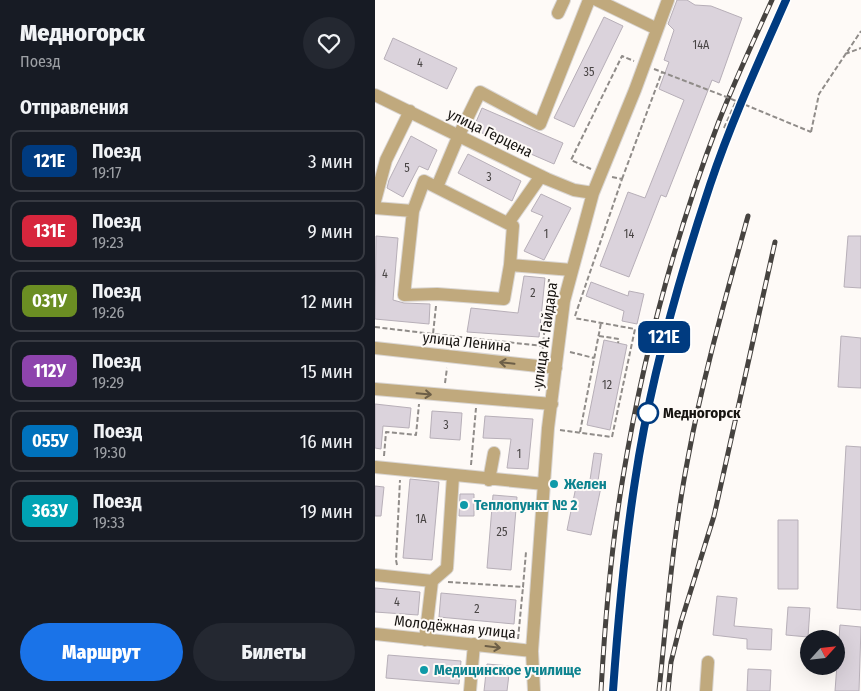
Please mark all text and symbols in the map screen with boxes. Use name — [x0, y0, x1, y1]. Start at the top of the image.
button: heart — [303, 17, 355, 69]
text: Медногорск — [20, 19, 145, 47]
house number: 14А — [693, 38, 710, 52]
text: Поезд — [20, 52, 61, 71]
house number: 4 — [417, 56, 423, 70]
house number: 35 — [584, 65, 595, 79]
text: Отправления — [20, 96, 129, 119]
street label: улица Герцена — [445, 105, 535, 161]
text: Поезд — [92, 140, 141, 163]
text: 121Е — [34, 150, 65, 172]
text: 3 мин — [308, 150, 353, 173]
house number: 5 — [404, 161, 410, 175]
text: 19:17 — [92, 163, 121, 182]
house number: 3 — [486, 170, 492, 184]
text: Поезд — [92, 210, 141, 233]
text: 131Е — [34, 220, 65, 242]
text: 9 мин — [307, 220, 353, 243]
house number: 1 — [544, 227, 548, 241]
house number: 14 — [624, 227, 634, 241]
text: 19:23 — [92, 233, 124, 252]
house number: 4 — [382, 267, 388, 281]
text: Поезд — [92, 280, 141, 303]
street label: улица А. Гайдара — [529, 281, 561, 389]
house number: 2 — [530, 286, 536, 300]
text: 031У — [32, 290, 67, 312]
text: 12 мин — [301, 290, 353, 313]
text: 19:26 — [92, 303, 124, 322]
line badge: 121Е — [629, 321, 699, 353]
text: 121Е — [648, 326, 680, 348]
street label: улица Ленина — [422, 328, 512, 356]
text: Поезд — [92, 350, 141, 373]
one-way arrow — [499, 358, 515, 368]
text: 112У — [33, 360, 66, 382]
text: 15 мин — [301, 360, 353, 383]
text: 19:29 — [92, 373, 124, 392]
house number: 12 — [602, 378, 612, 392]
one-way arrow — [415, 389, 431, 399]
marker: Медногорск — [637, 402, 659, 424]
place label: Медногорск — [663, 404, 741, 422]
house number: 3 — [443, 418, 449, 432]
text: Поезд — [93, 420, 142, 443]
text: 055У — [32, 430, 68, 452]
text: 16 мин — [300, 430, 353, 453]
text: 19:30 — [93, 443, 126, 462]
house number: 1 — [517, 447, 521, 461]
place label: Желен — [563, 475, 607, 493]
marker: Желен — [548, 478, 560, 490]
text: Поезд — [93, 490, 142, 513]
place label: Теплопункт № 2 — [474, 496, 577, 514]
marker: Теплопункт № 2 — [458, 499, 470, 511]
text: 363У — [32, 500, 68, 522]
text: 19 мин — [300, 500, 353, 523]
house number: 1А — [416, 512, 427, 526]
text: 19:33 — [93, 513, 125, 532]
house number: 25 — [497, 525, 508, 539]
house number: 4 — [394, 595, 400, 609]
house number: 2 — [474, 602, 480, 616]
street label: Молодёжная улица — [393, 612, 517, 642]
button: Маршрут — [20, 623, 183, 681]
button: Билеты — [193, 623, 355, 681]
north arrow — [800, 630, 845, 675]
map controls — [800, 630, 845, 675]
one-way arrow — [485, 642, 501, 652]
place label: Медицинское училище — [434, 661, 582, 679]
marker: Медицинское училище — [418, 664, 430, 676]

